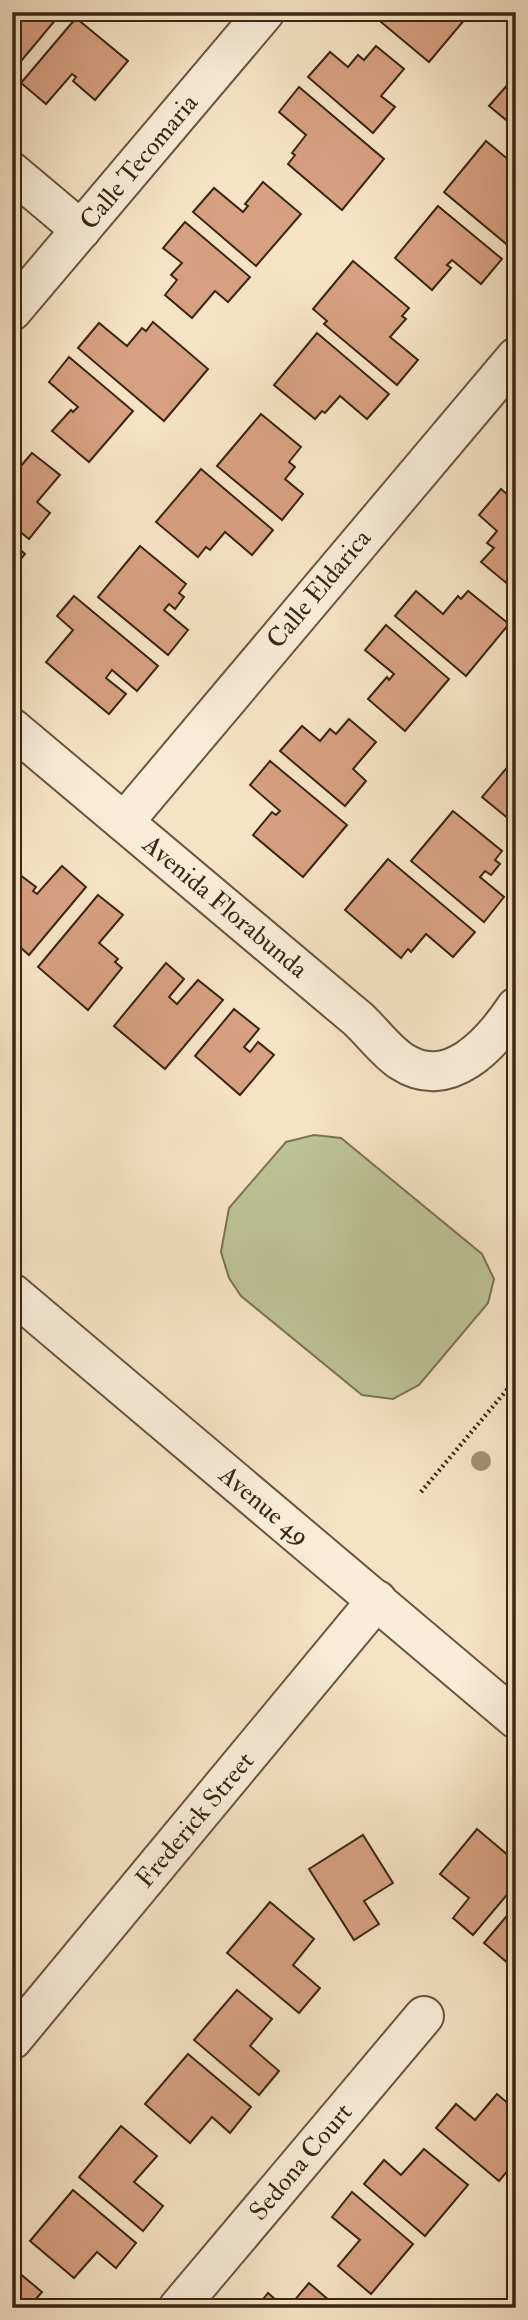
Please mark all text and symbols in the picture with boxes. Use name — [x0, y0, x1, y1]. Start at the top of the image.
street label: Calle Tecomaria — [73, 87, 205, 236]
street label: Calle Eldarica — [260, 523, 378, 655]
street label: Avenida Florabunda — [135, 828, 314, 986]
street label: Avenue 49 — [212, 1458, 316, 1553]
street label: Frederick Street — [129, 1746, 261, 1894]
street label: Sedona Court — [243, 2097, 359, 2227]

